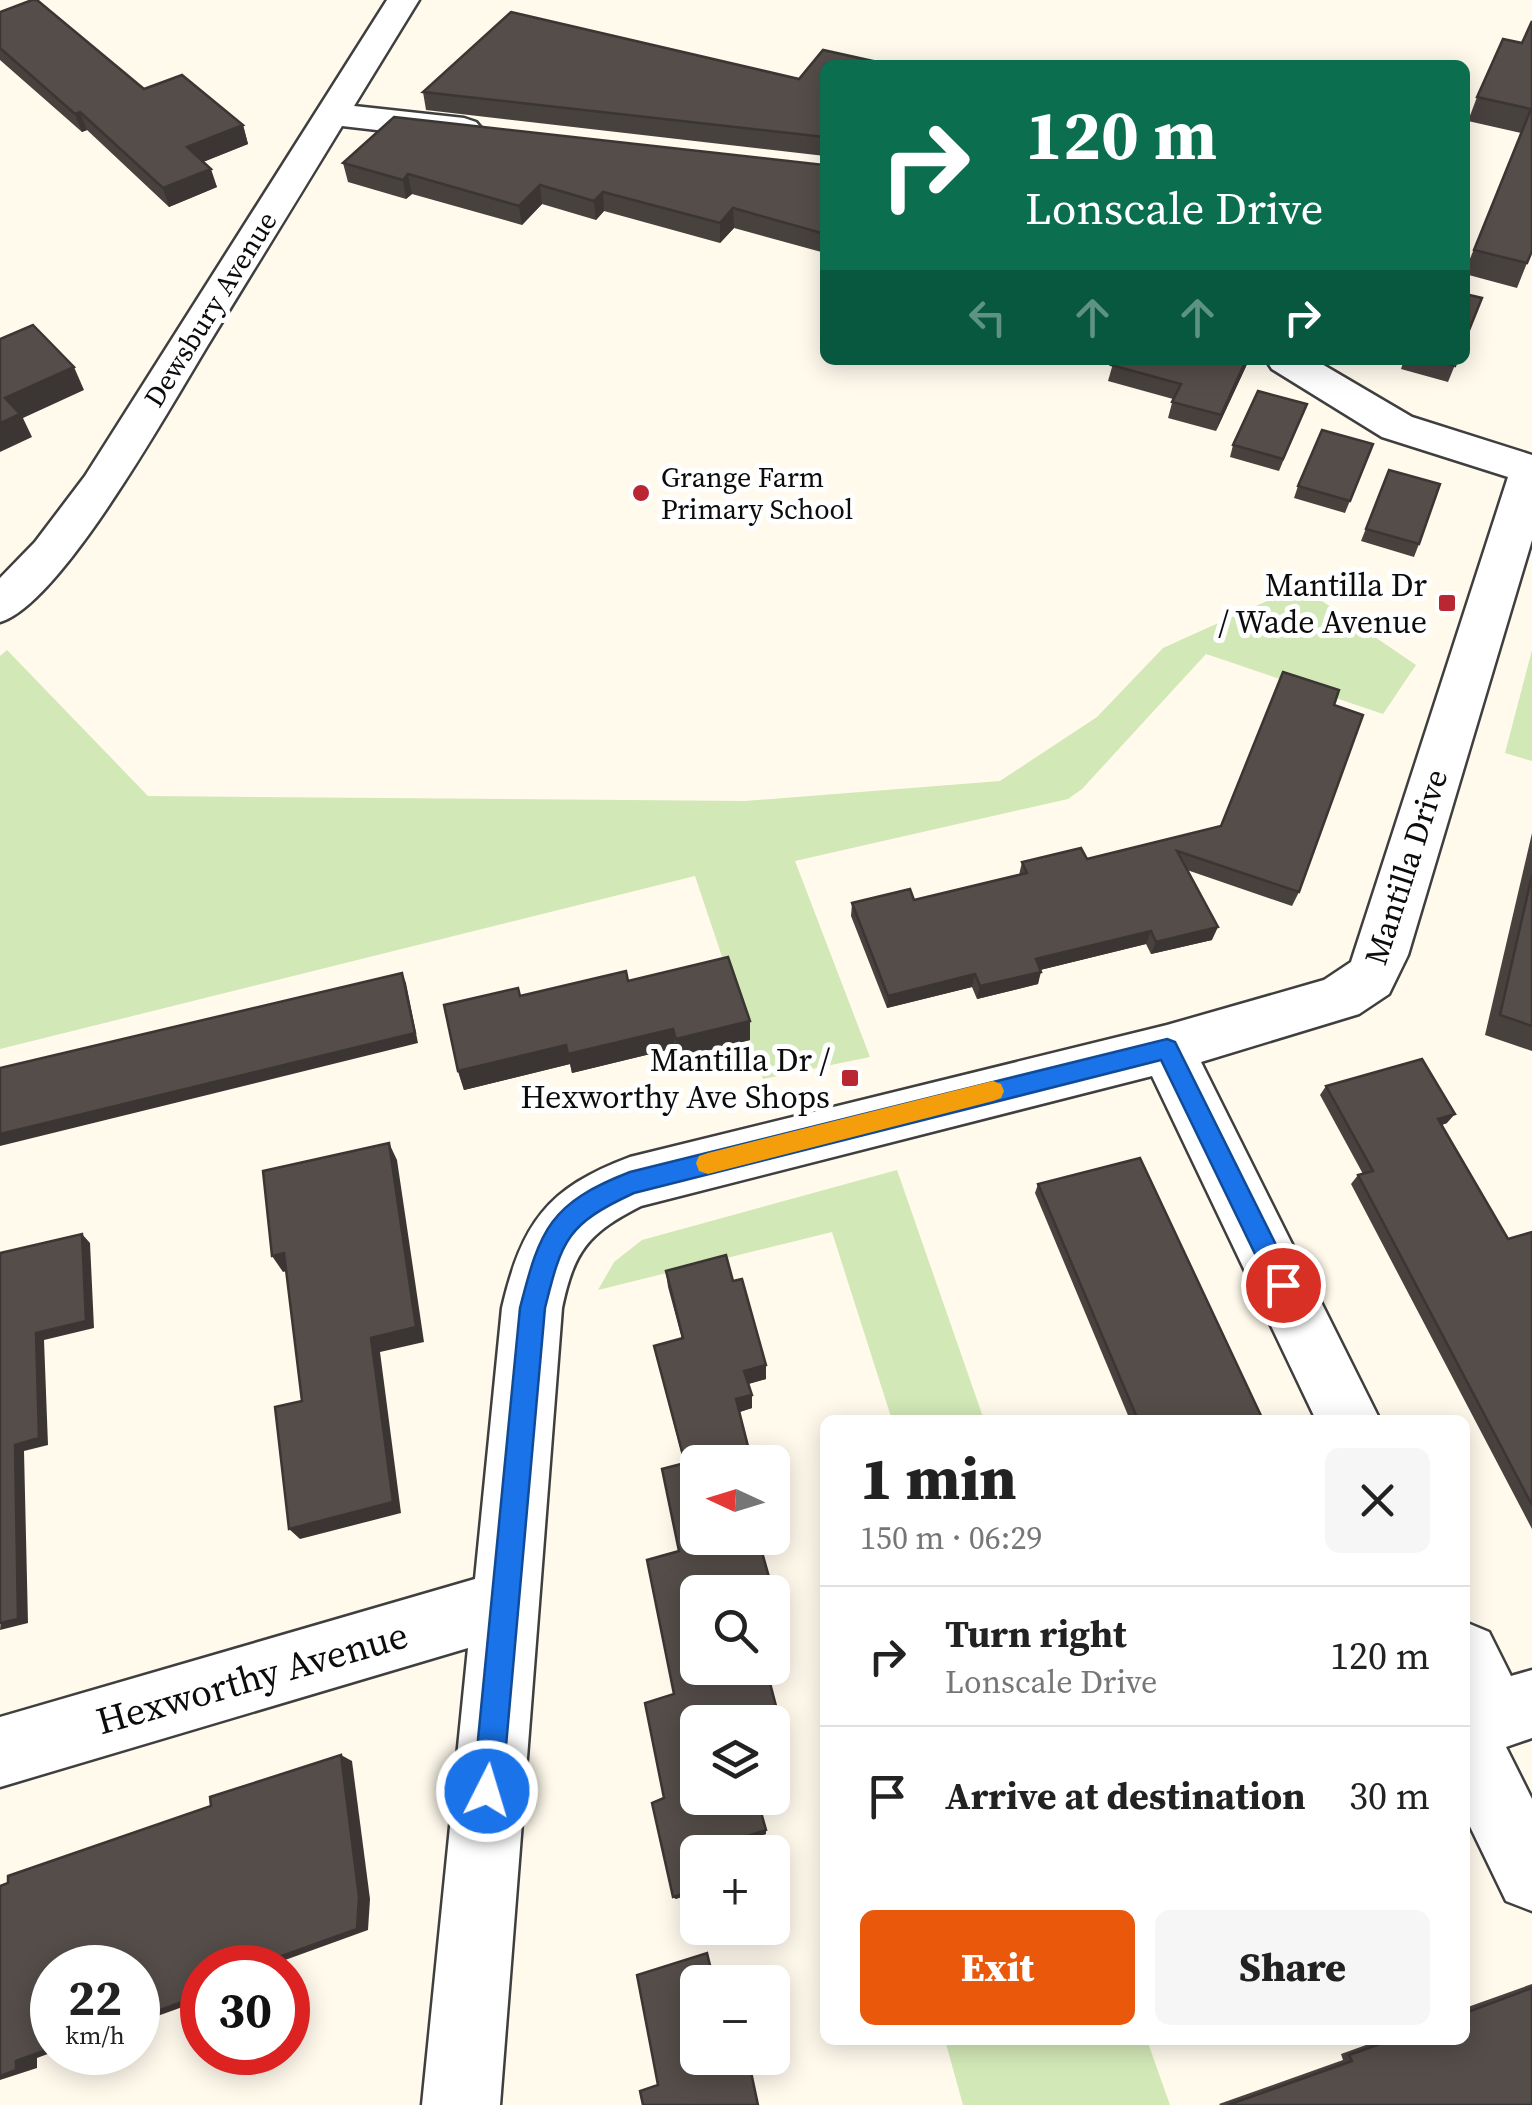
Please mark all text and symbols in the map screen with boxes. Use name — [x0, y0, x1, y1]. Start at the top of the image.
text: 120 m — [1025, 86, 1217, 182]
icon: right — [860, 100, 990, 230]
text: Lonscale Drive — [1025, 177, 1324, 239]
street label: Dewsbury Avenue — [135, 204, 285, 414]
icon: left — [960, 290, 1015, 345]
icon: ahead — [1065, 290, 1120, 345]
icon: ahead — [1170, 290, 1225, 345]
icon: right — [1275, 290, 1330, 345]
place label: Grange Farm Primary School — [661, 458, 853, 528]
marker: Grange Farm Primary School — [630, 482, 652, 504]
place label: Mantilla Dr / Wade Avenue — [1218, 563, 1427, 644]
marker: Mantilla Dr / Wade Avenue — [1436, 592, 1458, 614]
street label: Mantilla Drive — [1354, 764, 1458, 970]
place label: Mantilla Dr / Hexworthy Ave Shops — [521, 1038, 830, 1119]
marker: Mantilla Dr / Hexworthy Ave Shops — [839, 1067, 861, 1089]
pin — [1241, 1243, 1326, 1328]
icon: arrive — [1256, 1258, 1311, 1313]
text: 1 min — [860, 1437, 1016, 1519]
north arrow — [680, 1445, 790, 1555]
map controls — [680, 1445, 790, 2075]
button: close — [1325, 1448, 1430, 1553]
text: 150 m · 06:29 — [860, 1516, 1042, 1560]
button: search — [680, 1575, 790, 1685]
text: Turn right — [945, 1608, 1127, 1660]
street label: Hexworthy Avenue — [90, 1609, 414, 1747]
icon: right — [860, 1629, 915, 1684]
text: 120 m — [1330, 1630, 1430, 1682]
text: Lonscale Drive — [945, 1660, 1157, 1704]
button: layers — [680, 1705, 790, 1815]
position arrow — [435, 1739, 539, 1843]
icon: arrive — [860, 1769, 915, 1824]
text: Arrive at destination — [945, 1770, 1306, 1822]
text: 30 m — [1349, 1770, 1430, 1822]
button: + — [680, 1835, 790, 1945]
button: Exit — [860, 1910, 1135, 2025]
button: Share — [1155, 1910, 1430, 2025]
speed limit sign: 30 — [180, 1945, 310, 2075]
text: 22 — [68, 1963, 122, 2032]
button: − — [680, 1965, 790, 2075]
text: km/h — [65, 2018, 125, 2052]

